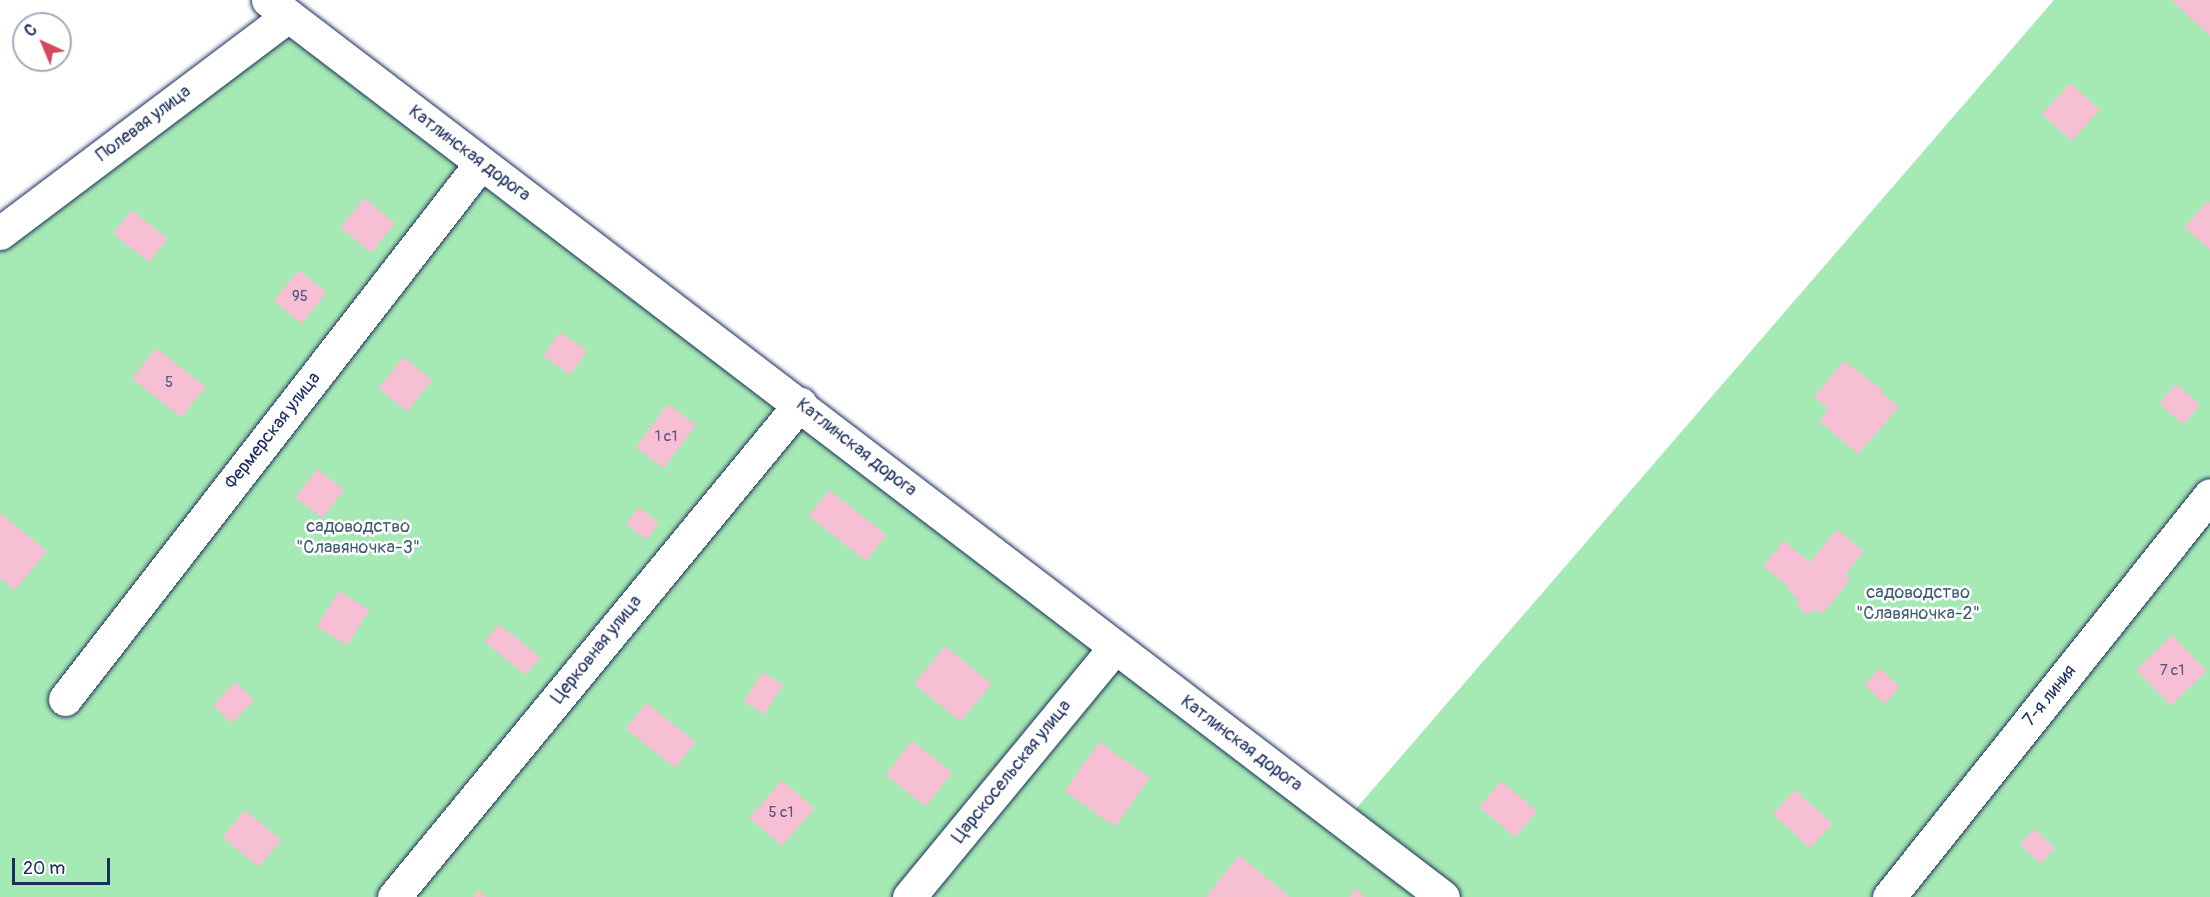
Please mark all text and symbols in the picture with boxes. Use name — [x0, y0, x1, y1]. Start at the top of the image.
north arrow — [12, 12, 72, 72]
text: С — [20, 20, 41, 41]
street label: Полевая улица — [92, 81, 196, 167]
street label: Катлинская дорога — [404, 101, 534, 207]
house number: 95 — [292, 288, 308, 306]
street label: Фермерская улица — [221, 368, 325, 494]
house number: 5 — [165, 374, 173, 392]
street label: Катлинская дорога — [792, 394, 920, 502]
house number: 1 с1 — [655, 428, 677, 446]
park label: садоводство "Славяночка-3" — [296, 517, 420, 560]
park label: садоводство "Славяночка-2" — [1856, 583, 1980, 626]
street label: Церковная улица — [547, 592, 647, 708]
street label: 7-я линия — [2019, 661, 2081, 731]
house number: 7 с1 — [2160, 662, 2184, 680]
street label: Катлинская дорога — [1176, 691, 1306, 797]
street label: Царскосельская улица — [948, 696, 1076, 848]
house number: 5 с1 — [769, 804, 793, 822]
scale bar — [15, 846, 112, 884]
text: 20 m — [23, 857, 65, 880]

